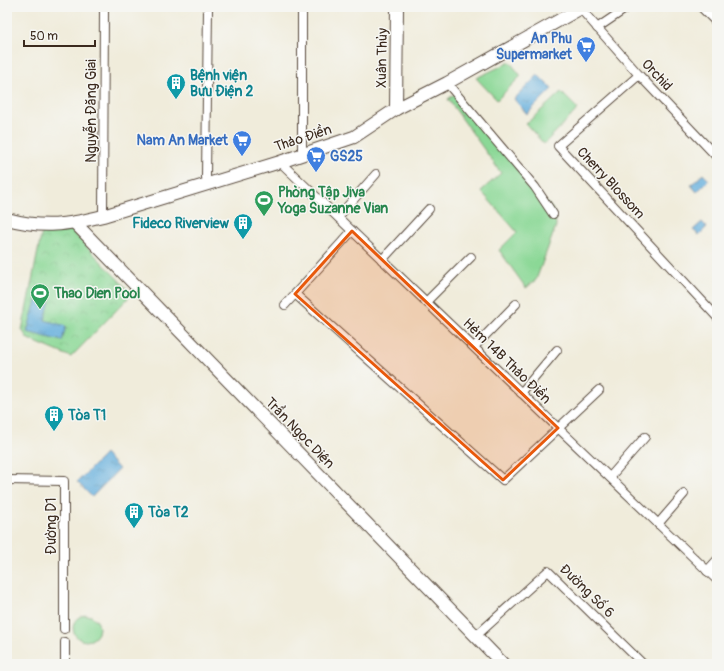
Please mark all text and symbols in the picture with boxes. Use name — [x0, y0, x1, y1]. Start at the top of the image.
scale bar — [24, 22, 95, 48]
street label: Xuân Thủy — [373, 28, 391, 88]
text: 50 m — [30, 29, 58, 44]
place label: An Phu Supermarket — [496, 30, 572, 63]
supermarket icon: An Phu Supermarket — [575, 35, 597, 63]
street label: Orchid — [638, 56, 676, 94]
street label: Nguyễn Đăng Giai — [82, 59, 100, 163]
place label: Bệnh viện Bưu Điện 2 — [190, 67, 254, 100]
building icon: Bệnh viện Bưu Điện 2 — [165, 72, 187, 100]
street label: Thảo Điền — [272, 120, 334, 155]
supermarket icon: Nam An Market — [231, 129, 253, 157]
place label: Nam An Market — [137, 132, 228, 149]
street label: Cherry Blossom — [573, 144, 649, 222]
supermarket icon: GS25 — [305, 145, 327, 173]
place label: GS25 — [330, 148, 363, 165]
place label: Phòng Tập Jiva Yoga Suzanne Vian — [277, 184, 388, 217]
sports icon: Phòng Tập Jiva Yoga Suzanne Vian — [253, 189, 275, 217]
building icon: Fideco Riverview — [232, 212, 254, 240]
place label: Fideco Riverview — [132, 215, 230, 232]
sports icon: Thao Dien Pool — [29, 282, 51, 310]
place label: Thao Dien Pool — [53, 285, 140, 302]
street label: Hẻm 14B Thảo Điền — [459, 314, 555, 407]
street label: Trần Ngọc Diện — [262, 393, 340, 472]
building icon: Tòa T1 — [43, 404, 65, 432]
place label: Tòa T1 — [67, 407, 106, 424]
street label: Đường D1 — [43, 498, 60, 554]
building icon: Tòa T2 — [123, 501, 145, 529]
place label: Tòa T2 — [147, 504, 189, 521]
street label: Đường Số 6 — [556, 560, 619, 621]

